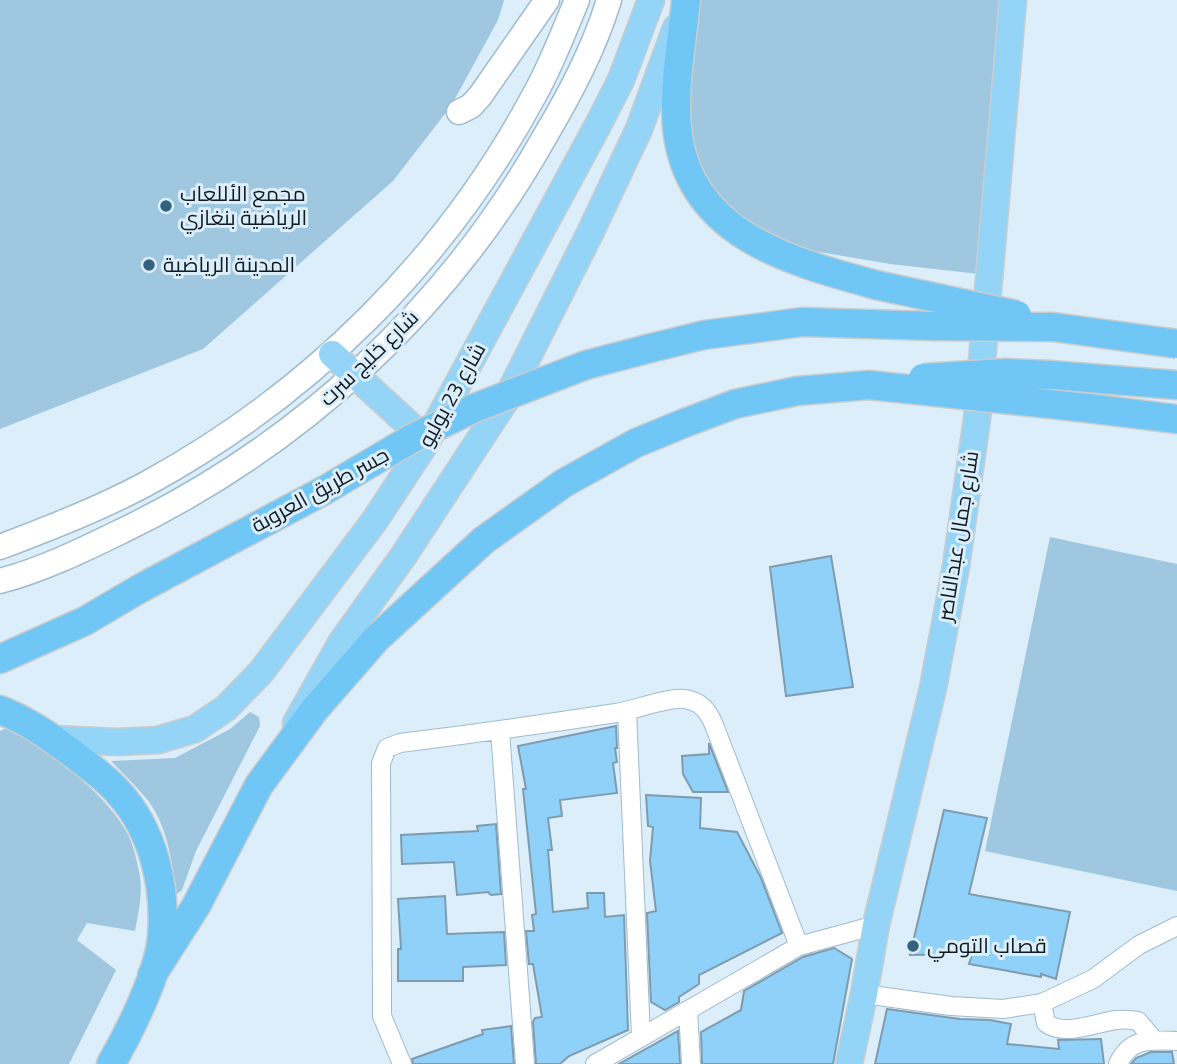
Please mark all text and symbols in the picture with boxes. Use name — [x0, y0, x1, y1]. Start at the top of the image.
place label: مجمع الأللعاب الرياضية بنغازي — [180, 177, 307, 234]
marker: مجمع الأللعاب الرياضية بنغازي — [158, 198, 174, 214]
place label: المدينة الرياضية — [163, 248, 295, 280]
marker: المدينة الرياضية — [141, 257, 157, 273]
street label: شارع خليج سرت — [311, 302, 425, 413]
street label: شارع 23 يوليو — [409, 336, 493, 453]
street label: جسر طريق العروبة — [245, 438, 394, 540]
street label: شارع جمال عبدالناصر — [928, 448, 986, 624]
place label: قصاب التومي — [927, 929, 1047, 962]
marker: قصاب التومي — [905, 938, 921, 954]

